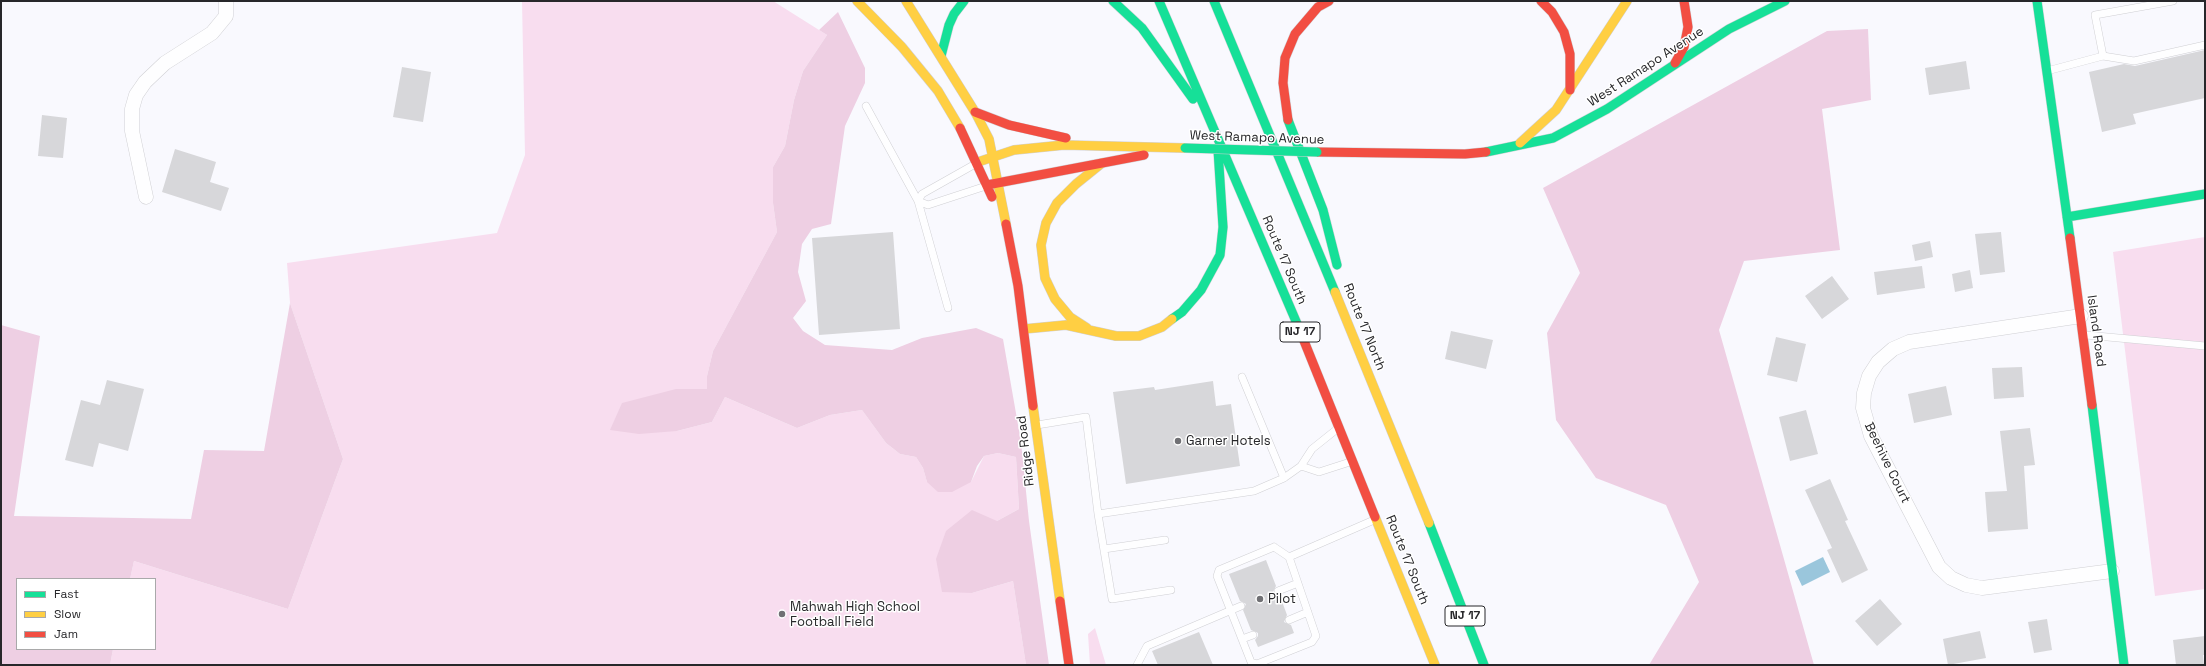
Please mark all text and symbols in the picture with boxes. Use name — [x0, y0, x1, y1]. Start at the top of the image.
street label: West Ramapo Avenue — [1585, 24, 1707, 110]
street label: West Ramapo Avenue — [1189, 128, 1325, 148]
street label: Route 17 South — [1258, 213, 1310, 307]
street label: Route 17 North — [1339, 281, 1389, 373]
street label: Island Road — [2083, 294, 2109, 368]
road number: NJ 17 — [1280, 322, 1320, 342]
street label: Ridge Road — [1014, 415, 1038, 487]
street label: Beehive Court — [1861, 420, 1913, 506]
place label: Garner Hotels — [1186, 433, 1271, 449]
marker: Garner Hotels — [1173, 436, 1183, 446]
street label: Route 17 South — [1382, 513, 1432, 607]
legend — [16, 578, 156, 650]
text: Fast — [54, 586, 79, 602]
place label: Pilot — [1268, 591, 1296, 607]
marker: Pilot — [1255, 594, 1265, 604]
place label: Mahwah High School Football Field — [790, 599, 920, 630]
text: Slow — [54, 606, 81, 622]
road number: NJ 17 — [1445, 606, 1485, 626]
marker: Mahwah High School Football Field — [777, 609, 787, 619]
text: Jam — [54, 626, 78, 642]

